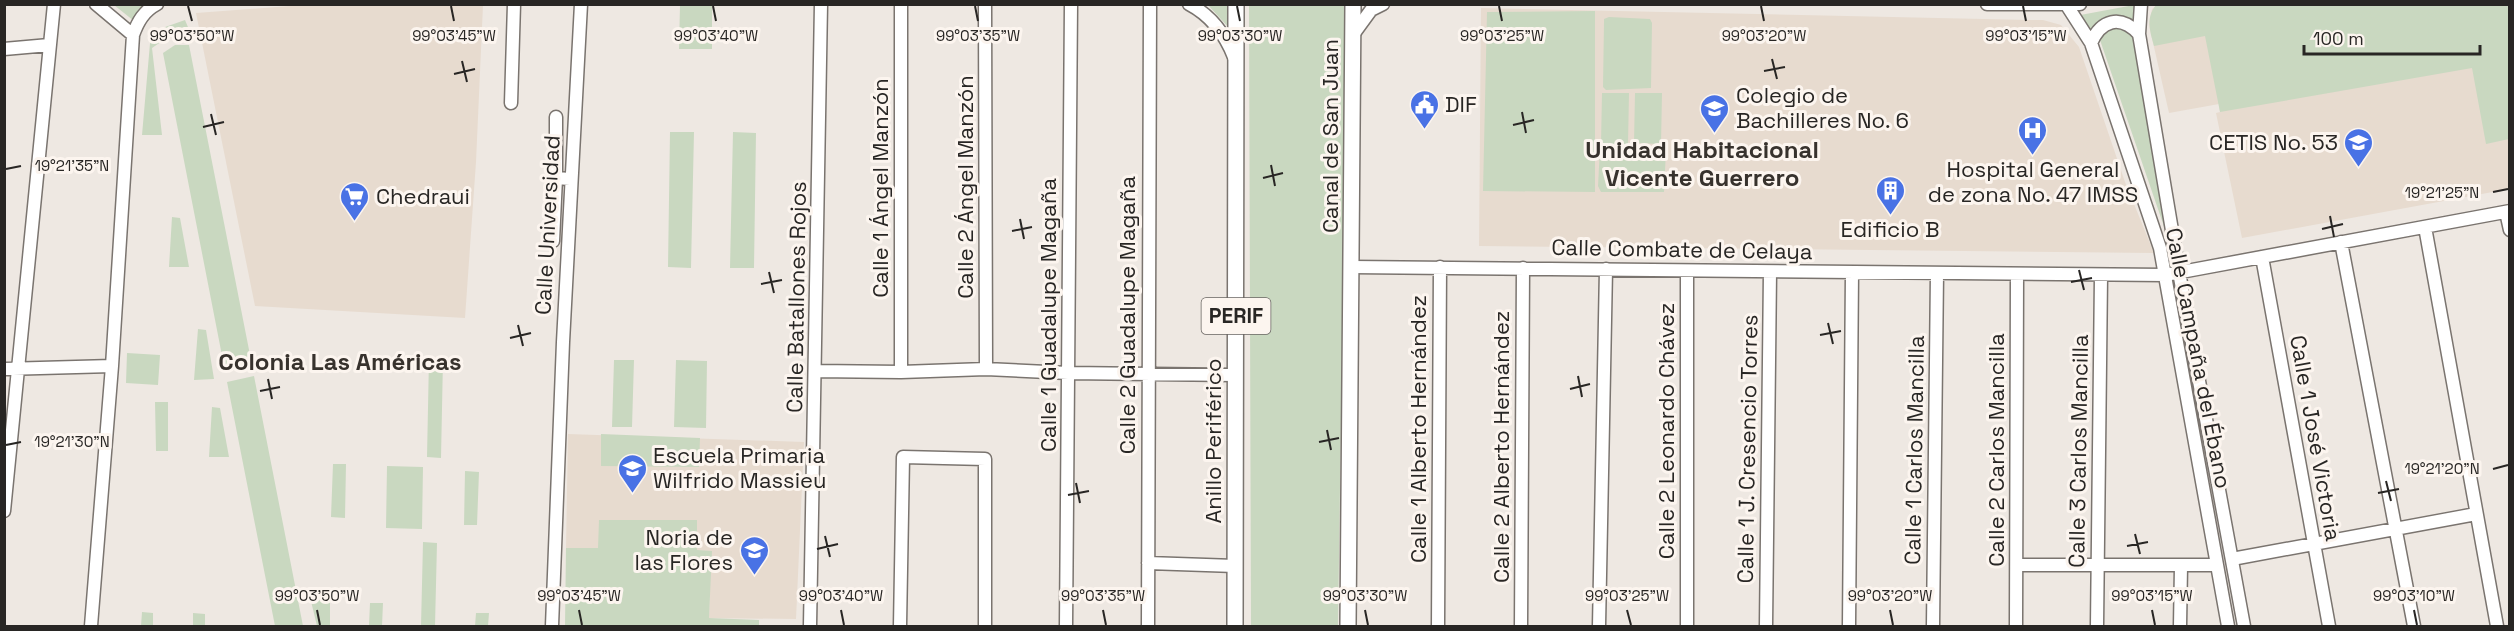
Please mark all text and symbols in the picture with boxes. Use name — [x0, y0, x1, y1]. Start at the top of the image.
scale bar — [2304, 18, 2480, 56]
text: 99°03'50"W — [150, 26, 234, 45]
text: 99°03'45"W — [412, 26, 496, 45]
text: 99°03'40"W — [674, 26, 758, 45]
text: 99°03'35"W — [936, 26, 1020, 45]
text: 99°03'30"W — [1198, 26, 1282, 45]
text: 99°03'25"W — [1460, 26, 1544, 45]
text: 99°03'20"W — [1722, 26, 1806, 45]
text: 99°03'15"W — [1985, 26, 2067, 45]
text: 100 m — [2313, 27, 2364, 50]
street label: Canal de San Juan — [1316, 39, 1344, 233]
street label: Calle 2 Ángel Manzón — [951, 75, 979, 299]
street label: Calle 1 Ángel Manzón — [866, 78, 894, 298]
place label: Colegio de Bachilleres No. 6 — [1736, 81, 1909, 134]
public building icon: DIF — [1408, 88, 1440, 130]
place label: DIF — [1445, 90, 1477, 118]
school or university icon: Colegio de Bachilleres No. 6 — [1699, 92, 1731, 134]
hospital icon: Hospital General de zona No. 47 IMSS — [2017, 114, 2049, 156]
school or university icon: CETIS No. 53 — [2343, 126, 2375, 168]
place label: CETIS No. 53 — [2209, 128, 2338, 156]
street label: Calle Universidad — [528, 134, 566, 316]
district label: Unidad Habitacional Vicente Guerrero — [1585, 134, 1819, 193]
place label: Hospital General de zona No. 47 IMSS — [1928, 155, 2138, 208]
text: 19°21'35"N — [35, 156, 109, 175]
building icon: Edificio B — [1874, 174, 1906, 216]
street label: Calle 2 Guadalupe Magaña — [1113, 176, 1141, 454]
street label: Calle 1 Guadalupe Magaña — [1034, 178, 1062, 452]
supermarket icon: Chedraui — [339, 180, 371, 222]
street label: Calle Batallones Rojos — [780, 181, 812, 413]
place label: Chedraui — [376, 182, 470, 210]
text: 19°21'25"N — [2405, 183, 2479, 202]
place label: Edificio B — [1841, 215, 1939, 243]
street label: Calle Campaña del Ébano — [2160, 225, 2238, 491]
street label: Calle Combate de Celaya — [1551, 233, 1813, 265]
street label: Calle 1 Alberto Hernández — [1404, 295, 1432, 563]
road number: PERIF — [1202, 298, 1270, 334]
street label: Calle 2 Leonardo Chávez — [1652, 303, 1680, 559]
street label: Calle 2 Alberto Hernández — [1487, 311, 1515, 583]
street label: Calle 1 J. Cresencio Torres — [1731, 314, 1763, 584]
street label: Calle 2 Carlos Mancilla — [1982, 333, 2010, 567]
street label: Calle 1 José Victoria — [2284, 333, 2348, 543]
street label: Calle 3 Carlos Mancilla — [2062, 334, 2094, 568]
street label: Calle 1 Carlos Mancilla — [1898, 335, 1930, 565]
district label: Colonia Las Américas — [218, 346, 462, 377]
street label: Anillo Periférico — [1199, 359, 1227, 524]
text: 19°21'30"N — [34, 432, 110, 451]
place label: Escuela Primaria Wilfrido Massieu — [653, 441, 827, 494]
school or university icon: Escuela Primaria Wilfrido Massieu — [616, 452, 648, 494]
text: 19°21'20"N — [2404, 459, 2480, 478]
place label: Noria de las Flores — [634, 523, 733, 576]
school or university icon: Noria de las Flores — [738, 534, 770, 576]
text: 99°03'50"W — [275, 586, 359, 605]
text: 99°03'45"W — [537, 586, 621, 605]
text: 99°03'40"W — [799, 586, 883, 605]
text: 99°03'35"W — [1061, 586, 1145, 605]
text: 99°03'30"W — [1323, 586, 1407, 605]
text: 99°03'25"W — [1585, 586, 1669, 605]
text: 99°03'20"W — [1848, 586, 1932, 605]
text: 99°03'15"W — [2111, 586, 2193, 605]
text: 99°03'10"W — [2373, 586, 2455, 605]

